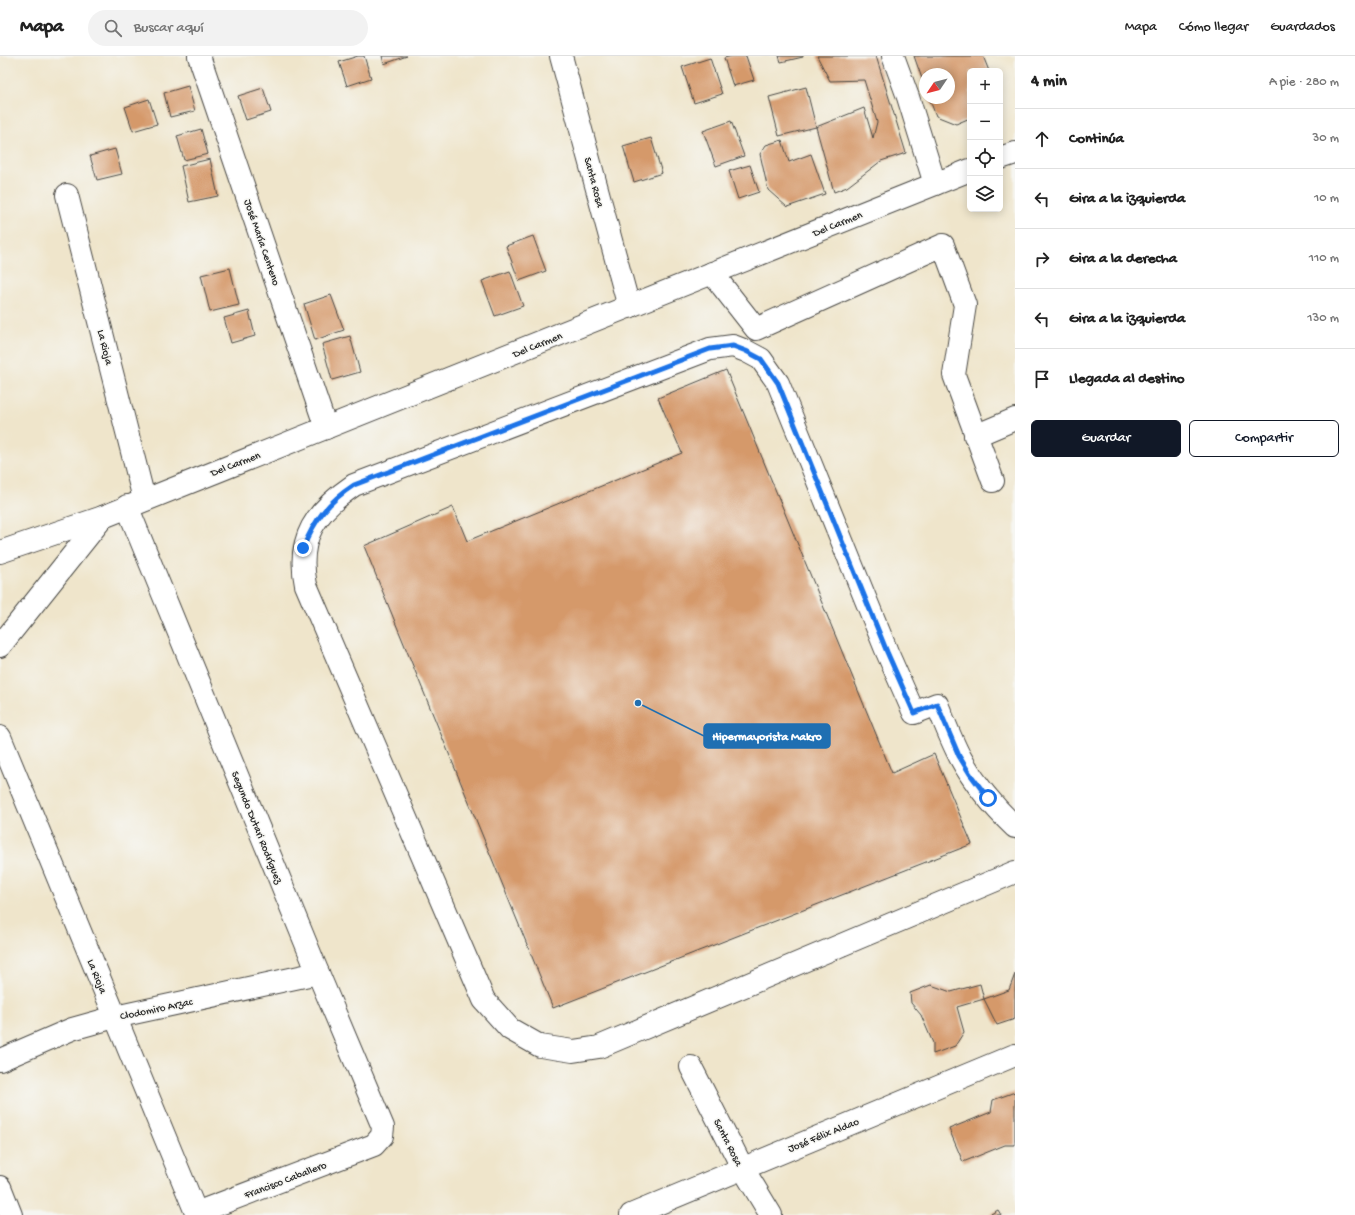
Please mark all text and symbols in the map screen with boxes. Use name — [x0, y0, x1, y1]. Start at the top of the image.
search box — [88, 10, 368, 46]
text: Mapa — [20, 16, 64, 39]
icon: search — [102, 17, 124, 39]
text: Buscar aquí — [134, 19, 204, 37]
text: Mapa — [1125, 19, 1157, 36]
text: Cómo llegar — [1179, 19, 1248, 36]
text: Guardados — [1270, 19, 1335, 36]
north arrow — [919, 68, 955, 104]
map controls — [967, 68, 1003, 212]
button: + — [967, 68, 1003, 104]
text: 4 min — [1031, 72, 1067, 92]
text: A pie · 280 m — [1269, 75, 1339, 90]
button: − — [967, 104, 1003, 140]
icon: ahead — [1031, 128, 1053, 150]
text: Continúa — [1069, 130, 1124, 148]
text: 30 m — [1313, 131, 1339, 146]
button: locate — [967, 140, 1003, 176]
street label: Santa Rosa — [581, 156, 606, 210]
button: layers — [967, 176, 1003, 212]
icon: left — [1031, 188, 1053, 210]
text: Gira a la izquierda — [1069, 190, 1185, 208]
text: 10 m — [1314, 191, 1339, 206]
street label: José María Centeno — [241, 198, 282, 288]
street label: Del Carmen — [810, 209, 865, 241]
icon: right — [1031, 248, 1053, 270]
text: Gira a la derecha — [1069, 250, 1177, 268]
text: 110 m — [1309, 251, 1339, 266]
icon: left — [1031, 308, 1053, 330]
text: Gira a la izquierda — [1069, 310, 1185, 328]
text: 130 m — [1307, 311, 1339, 326]
street label: La Rioja — [94, 329, 114, 367]
street label: Del Carmen — [510, 330, 565, 362]
icon: arrive — [1031, 368, 1053, 390]
text: Llegada al destino — [1069, 370, 1185, 388]
button: Guardar — [1031, 420, 1181, 457]
button: Compartir — [1189, 420, 1339, 457]
street label: Del Carmen — [208, 450, 263, 480]
route end — [294, 539, 312, 557]
callout: Hipermayorista Makro — [704, 724, 830, 748]
text: Hipermayorista Makro — [712, 731, 823, 745]
street label: Segundo Dutari Rodríguez — [228, 770, 285, 887]
route start — [979, 789, 997, 807]
street label: La Rioja — [84, 958, 109, 996]
street label: Clodomiro Arzac — [119, 996, 195, 1023]
street label: José Félix Aldao — [786, 1116, 861, 1156]
street label: Santa Rosa — [710, 1117, 745, 1169]
street label: Francisco Caballero — [242, 1160, 329, 1202]

